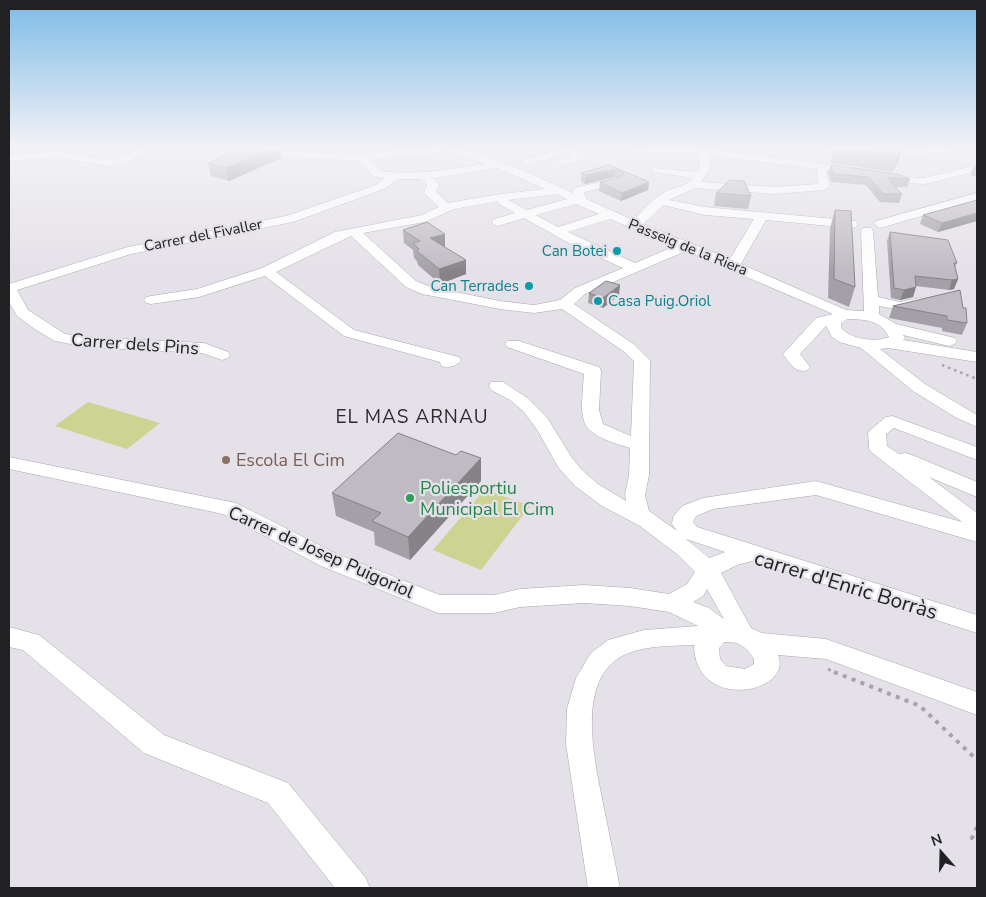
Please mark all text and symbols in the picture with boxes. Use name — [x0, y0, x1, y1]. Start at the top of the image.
street label: Carrer del Fivaller — [142, 214, 264, 256]
street label: Passeig de la Riera — [625, 214, 751, 280]
place label: Can Botei — [542, 241, 607, 261]
marker: Can Botei — [611, 245, 623, 257]
place label: Can Terrades — [430, 276, 519, 296]
marker: Can Terrades — [523, 280, 535, 292]
place label: Casa Puig.Oriol — [608, 291, 711, 311]
marker: Casa Puig.Oriol — [592, 295, 604, 307]
street label: Carrer dels Pins — [70, 328, 200, 360]
district label: EL MAS ARNAU — [335, 404, 489, 430]
place label: Escola El Cim — [236, 448, 345, 472]
marker: Escola El Cim — [220, 454, 232, 466]
place label: Poliesportiu Municipal El Cim — [420, 476, 555, 521]
marker: Poliesportiu Municipal El Cim — [404, 492, 416, 504]
street label: Carrer de Josep Puigoriol — [224, 500, 418, 604]
street label: carrer d'Enric Borràs — [751, 544, 941, 626]
north arrow — [916, 827, 966, 877]
text: N — [929, 830, 945, 851]

